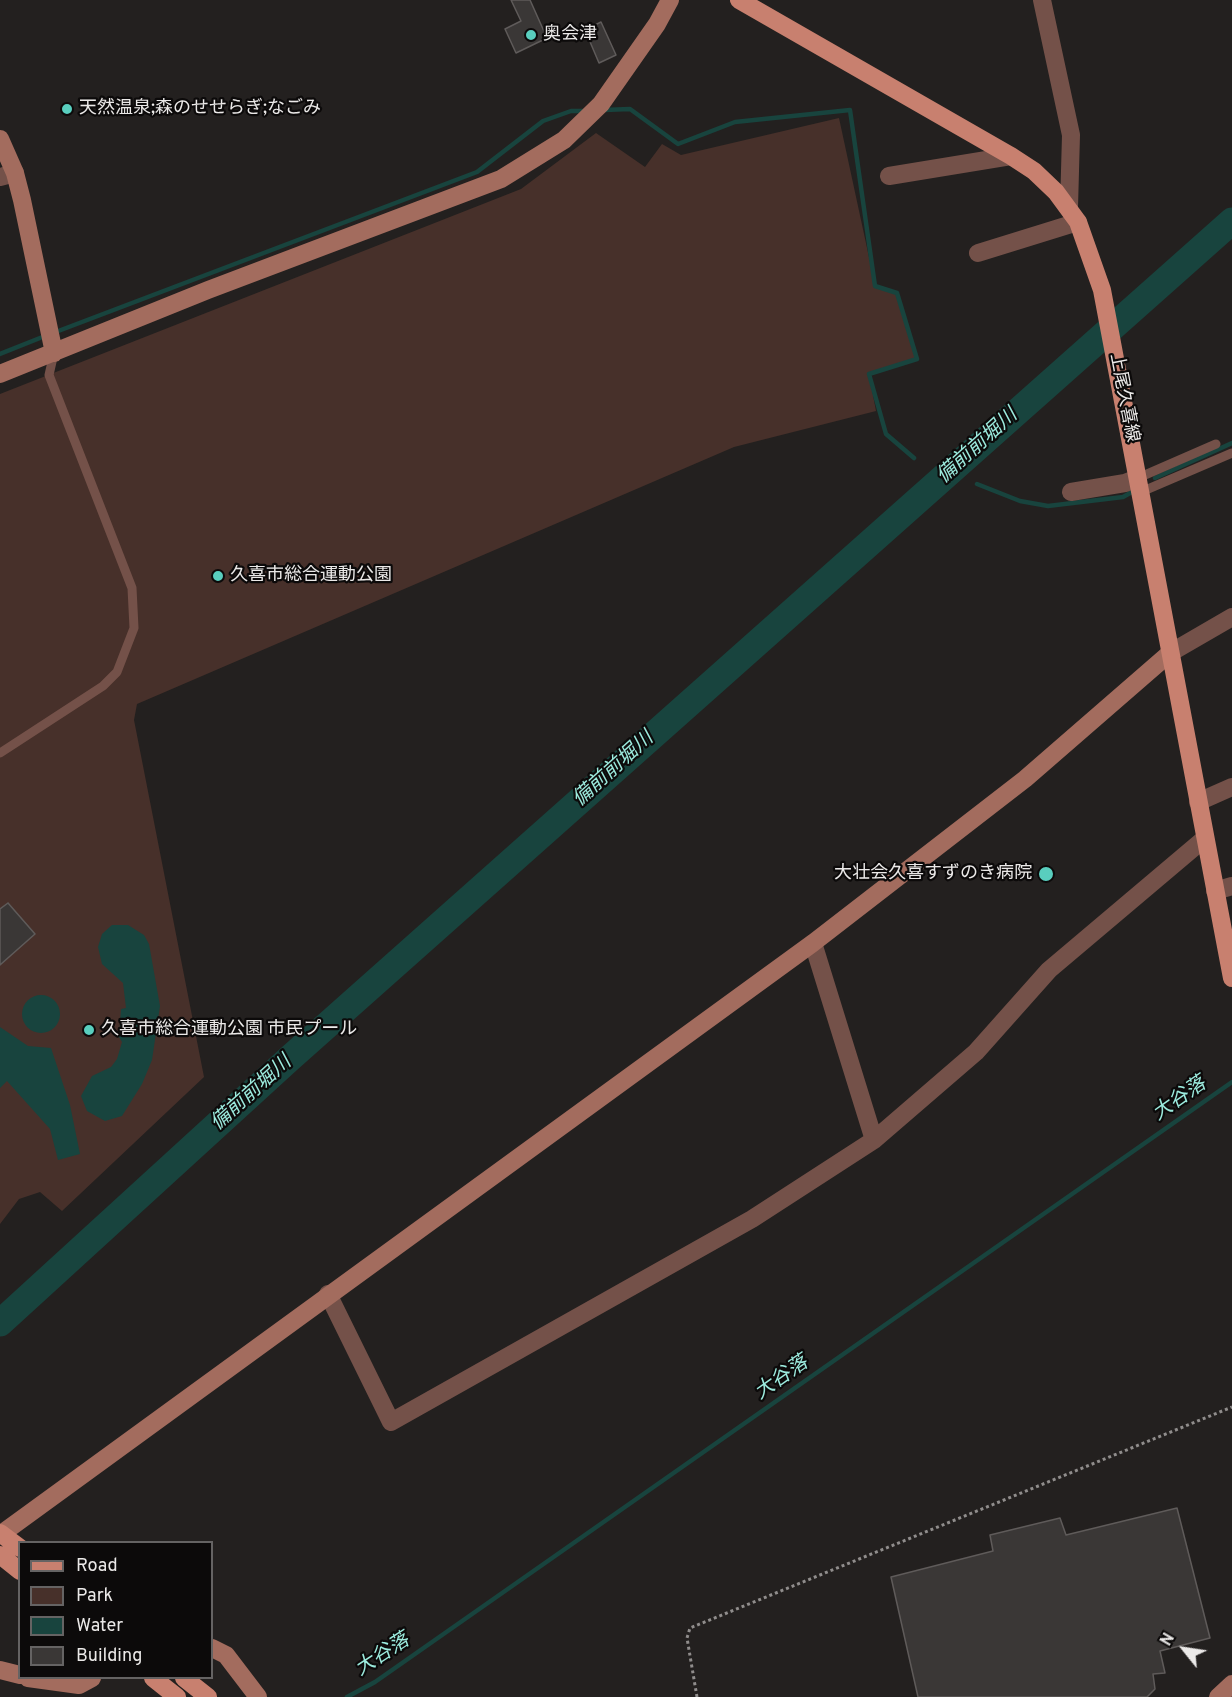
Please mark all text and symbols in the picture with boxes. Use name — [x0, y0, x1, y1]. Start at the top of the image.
place label: 奥会津 — [543, 24, 597, 46]
marker: 奥会津 — [524, 28, 538, 42]
place label: 天然温泉;森のせせらぎ;なごみ — [79, 98, 321, 120]
marker: 天然温泉;森のせせらぎ;なごみ — [60, 102, 74, 116]
street label: 上尾久喜線 — [1104, 352, 1142, 444]
water label: 備前前堀川 — [933, 405, 1023, 489]
place label: 久喜市総合運動公園 — [230, 565, 392, 587]
marker: 久喜市総合運動公園 — [211, 569, 225, 583]
water label: 備前前堀川 — [569, 728, 659, 812]
place label: 大壮会久喜すずのき病院 — [834, 863, 1032, 885]
marker: 大壮会久喜すずのき病院 — [1037, 865, 1055, 883]
place label: 久喜市総合運動公園 市民プール — [101, 1019, 357, 1041]
marker: 久喜市総合運動公園 市民プール — [82, 1023, 96, 1037]
water label: 備前前堀川 — [207, 1052, 297, 1136]
water label: 大谷落 — [1149, 1073, 1211, 1127]
water label: 大谷落 — [751, 1352, 813, 1406]
legend — [18, 1541, 213, 1679]
text: Road — [76, 1555, 118, 1578]
text: Park — [76, 1585, 113, 1608]
text: Water — [76, 1615, 123, 1638]
north arrow — [1154, 1619, 1214, 1679]
water label: 大谷落 — [351, 1630, 415, 1682]
text: N — [1157, 1630, 1180, 1650]
text: Building — [76, 1645, 142, 1668]

